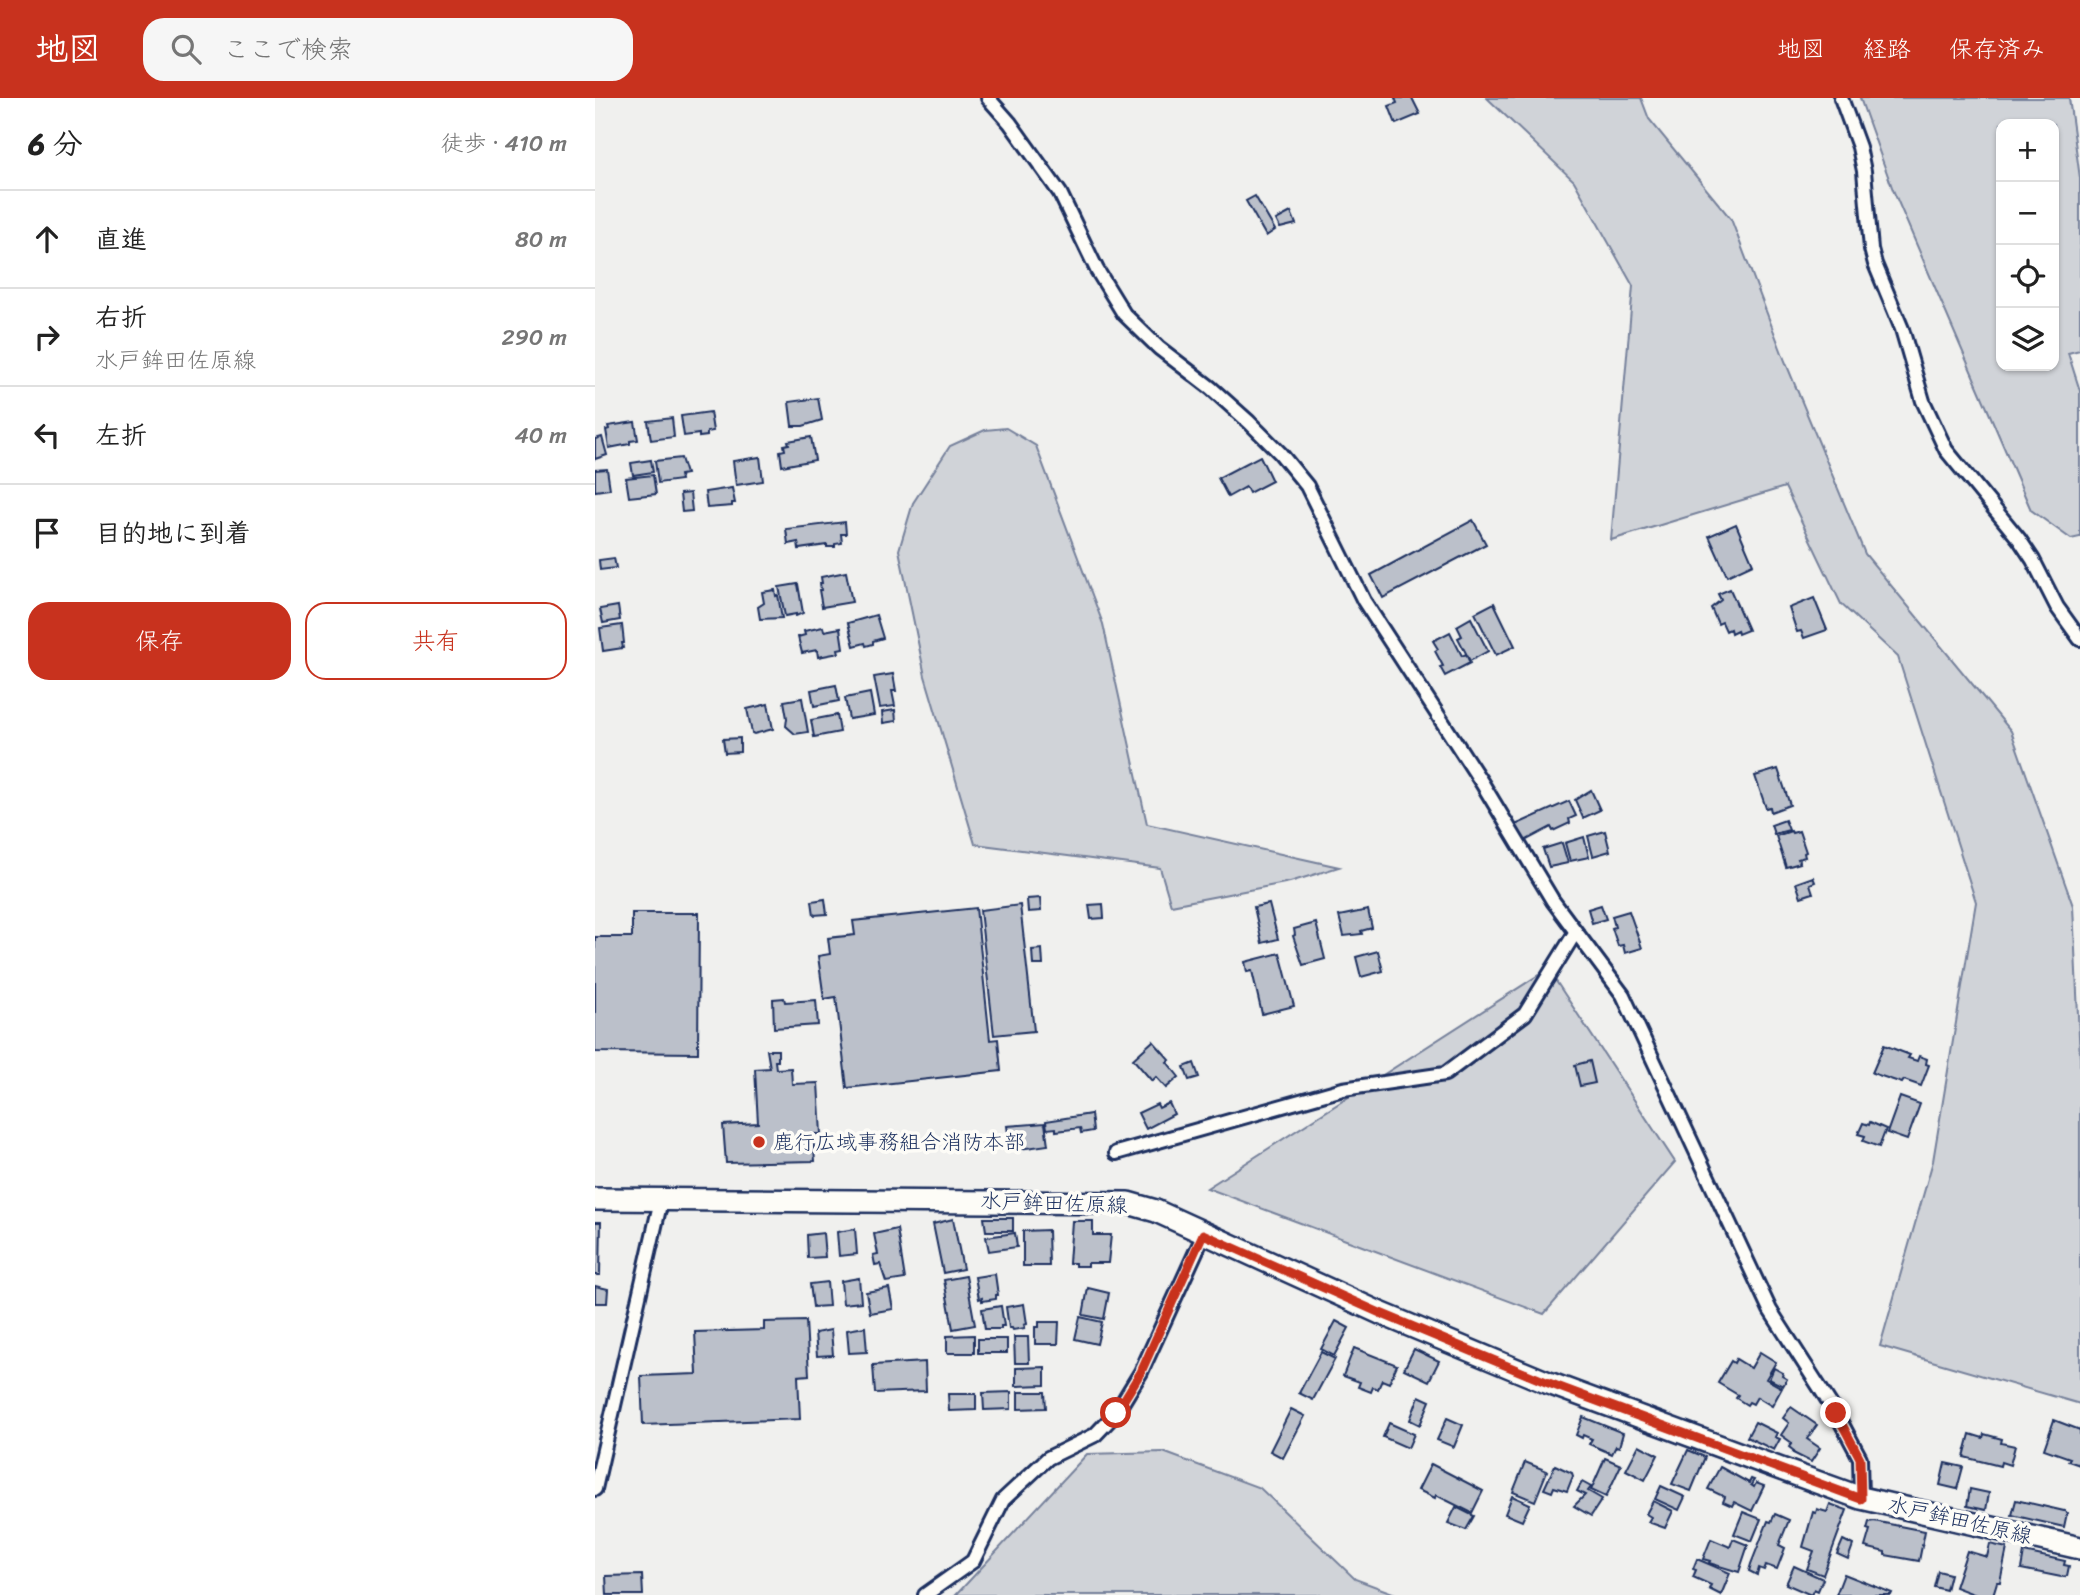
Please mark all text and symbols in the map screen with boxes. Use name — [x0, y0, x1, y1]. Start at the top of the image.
search box — [143, 18, 633, 81]
text: 地図 — [35, 20, 101, 78]
text: ここで検索 — [223, 26, 353, 72]
text: 地図 — [1777, 28, 1825, 70]
text: 経路 — [1863, 28, 1911, 70]
text: 保存済み — [1949, 28, 2045, 70]
icon: search — [167, 30, 205, 68]
text: 6 分 — [28, 117, 83, 171]
map controls — [1996, 119, 2059, 371]
button: + — [1996, 119, 2059, 182]
text: 徒歩 · 410 m — [440, 123, 567, 164]
button: − — [1996, 182, 2059, 245]
text: 直進 — [95, 216, 147, 262]
text: 80 m — [515, 219, 567, 260]
icon: ahead — [28, 220, 66, 258]
button: locate — [1996, 245, 2059, 308]
text: 右折 — [95, 294, 147, 340]
button: layers — [1996, 308, 2059, 371]
text: 290 m — [501, 317, 567, 358]
icon: right — [28, 318, 66, 356]
text: 水戸鉾田佐原線 — [95, 340, 256, 381]
text: 左折 — [95, 412, 147, 458]
text: 40 m — [514, 415, 567, 456]
icon: left — [28, 416, 66, 454]
text: 目的地に到着 — [95, 510, 251, 556]
icon: arrive — [28, 514, 66, 552]
button: 保存 — [28, 602, 291, 680]
button: 共有 — [305, 602, 567, 680]
place label: 鹿行広域事務組合消防本部 — [773, 1123, 1025, 1161]
marker: 鹿行広域事務組合消防本部 — [751, 1134, 767, 1150]
street label: 水戸鉾田佐原線 — [980, 1181, 1128, 1225]
route start — [1100, 1397, 1131, 1428]
route end — [1820, 1397, 1851, 1428]
street label: 水戸鉾田佐原線 — [1884, 1485, 2036, 1555]

